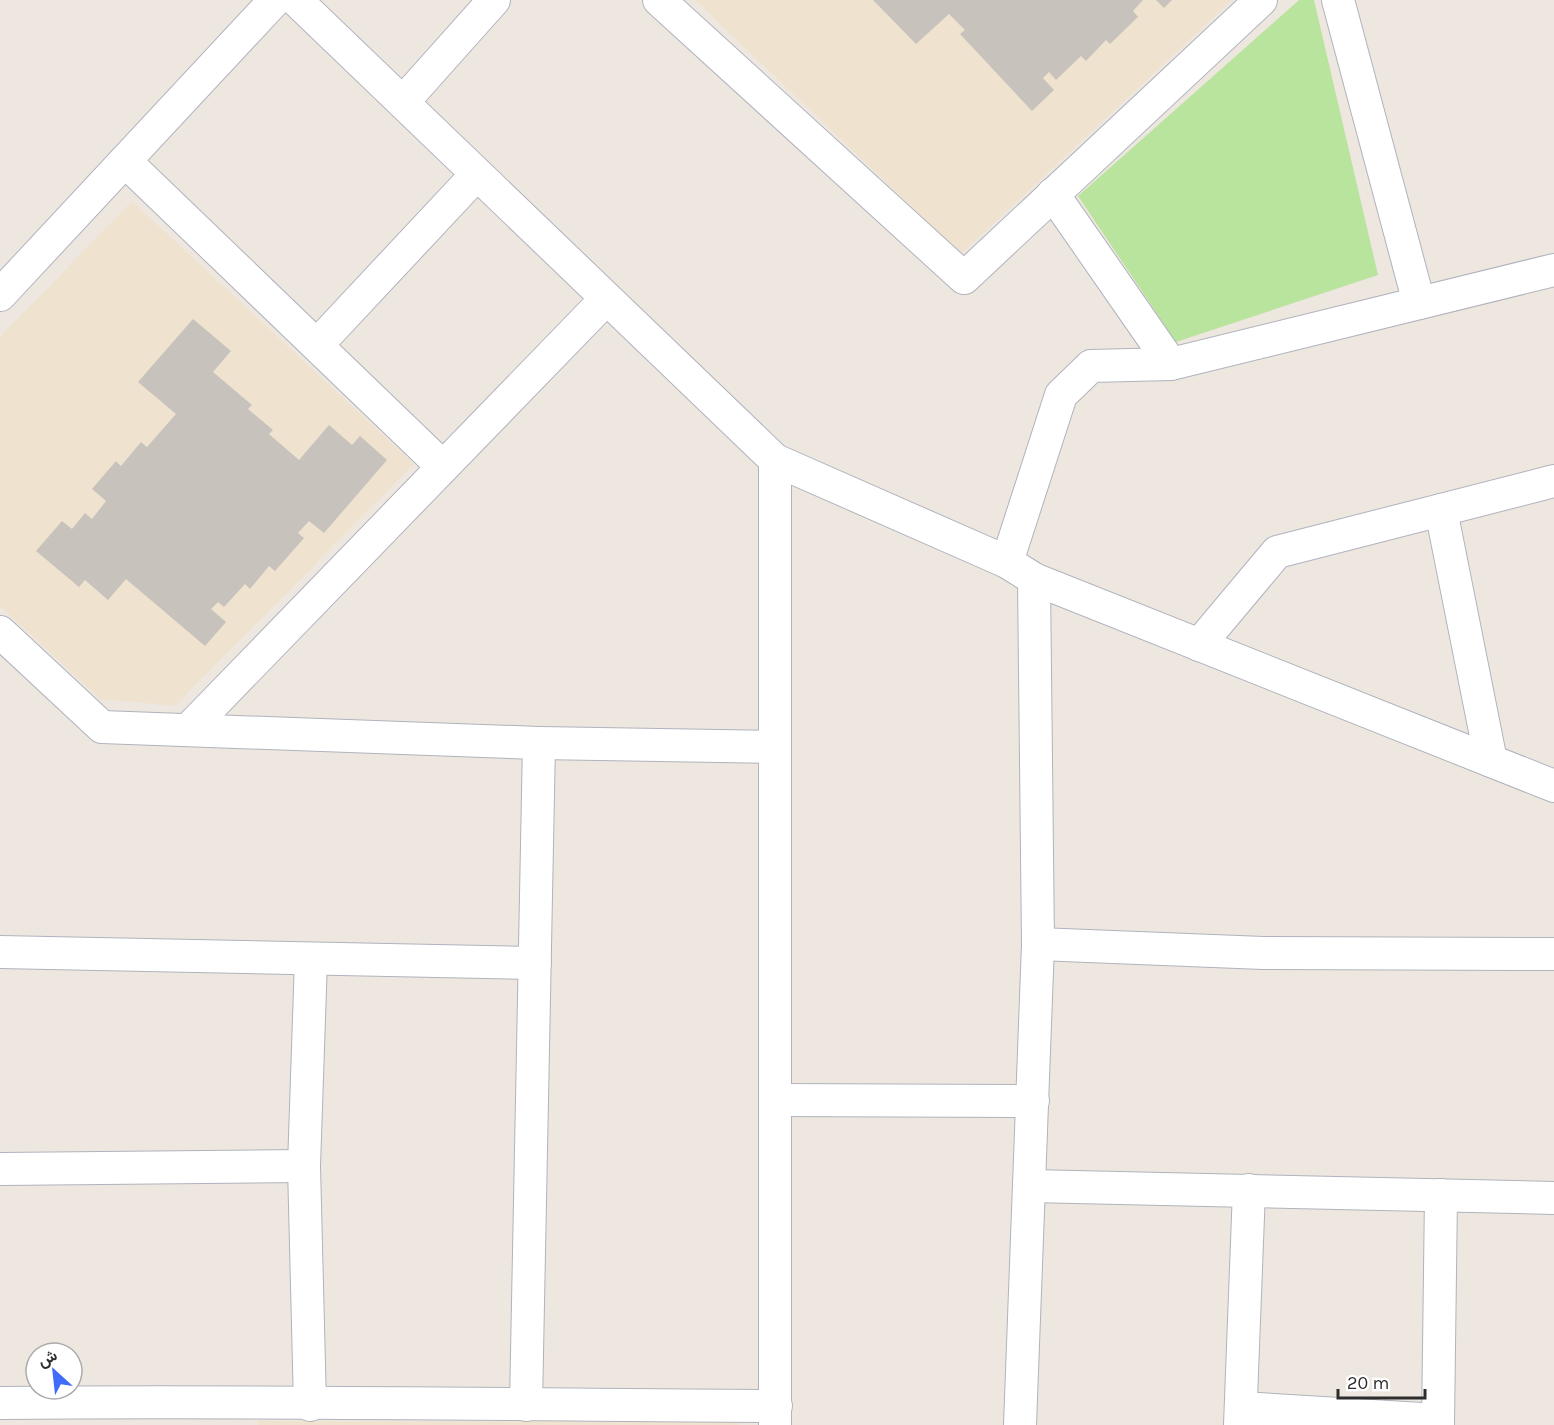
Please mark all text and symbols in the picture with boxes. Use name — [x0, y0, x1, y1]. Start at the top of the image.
north arrow — [24, 1341, 84, 1401]
text: ش — [35, 1345, 60, 1371]
scale bar — [1338, 1362, 1425, 1400]
text: 20 m — [1347, 1372, 1389, 1394]

